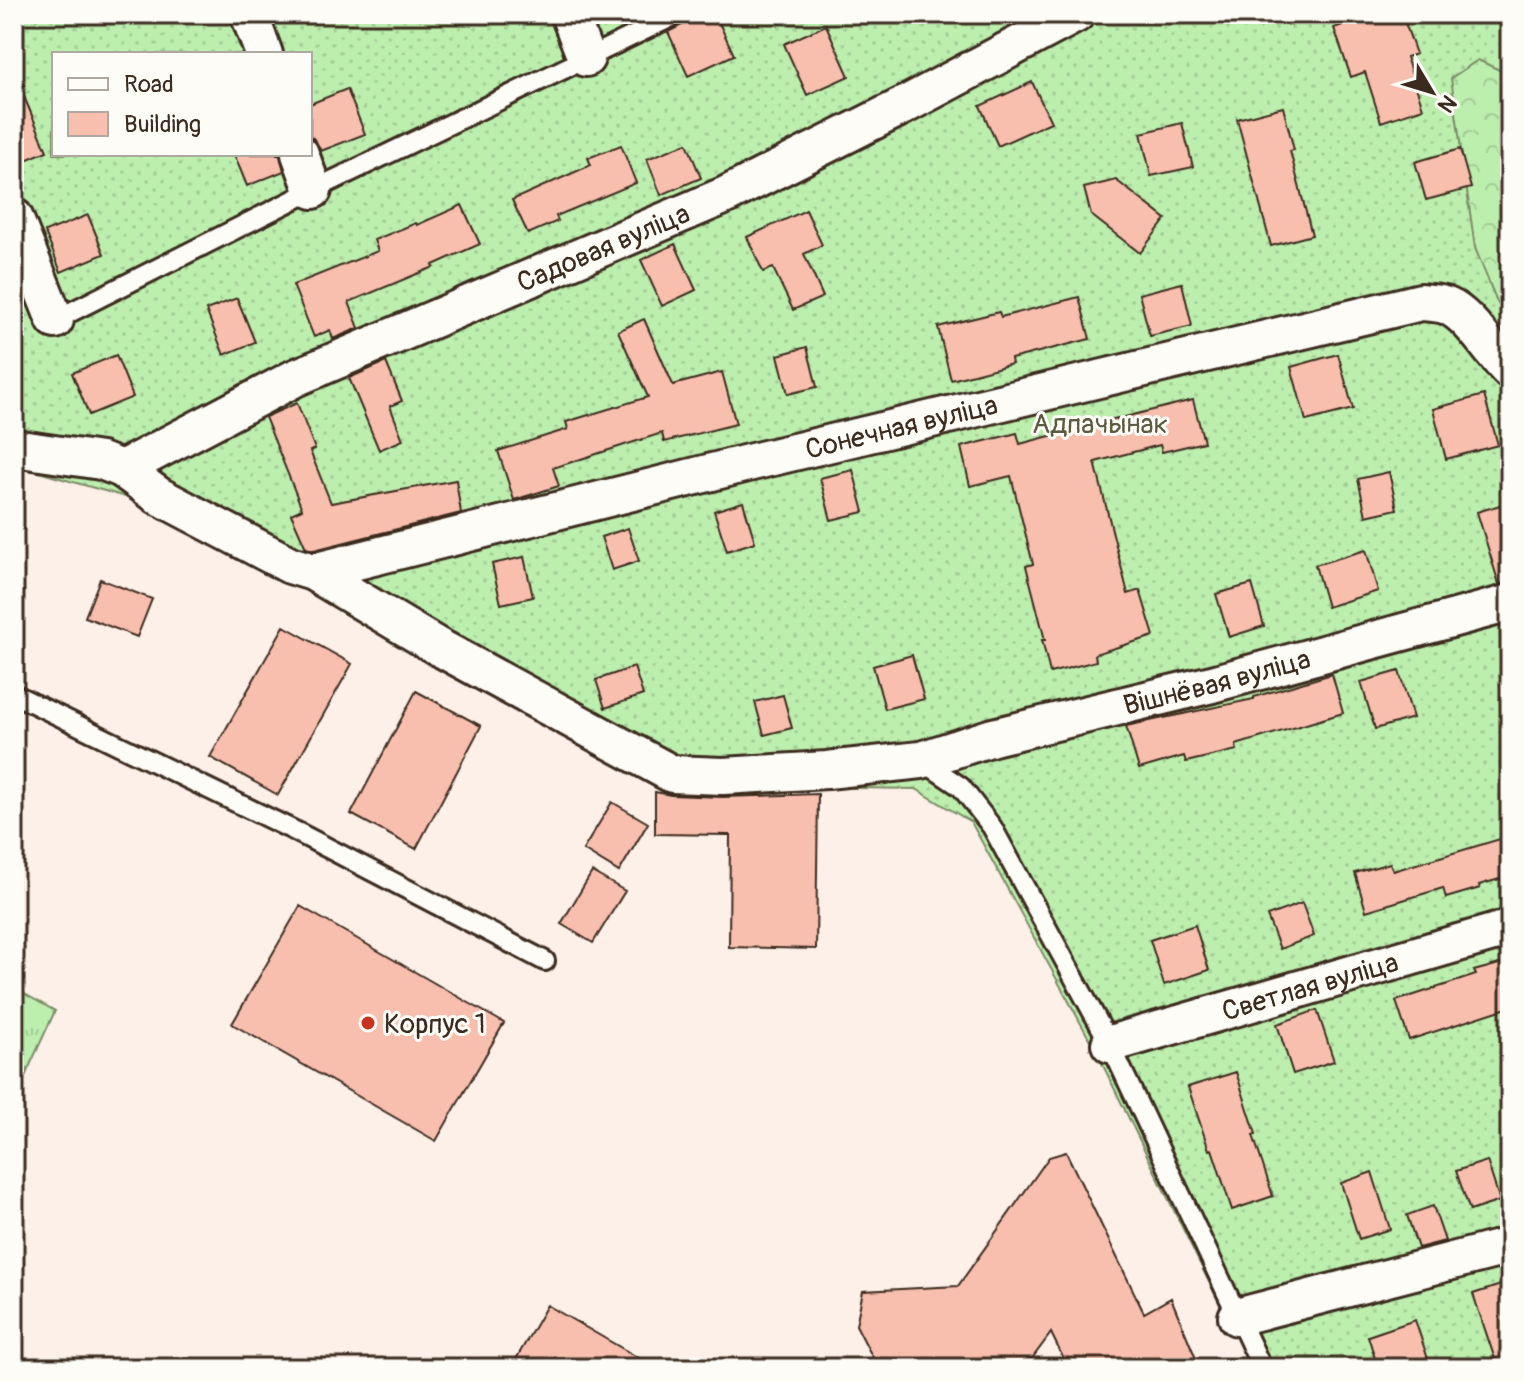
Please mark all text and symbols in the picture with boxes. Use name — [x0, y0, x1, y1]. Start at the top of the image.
legend — [52, 52, 312, 156]
north arrow — [1392, 52, 1472, 132]
text: Road — [124, 70, 174, 99]
text: N — [1431, 89, 1463, 118]
text: Building — [124, 110, 201, 139]
street label: Садовая вуліца — [512, 197, 695, 301]
street label: Сонечная вуліца — [802, 388, 1001, 468]
park label: Адпачынак — [1032, 407, 1168, 442]
street label: Вішнёвая вуліца — [1120, 642, 1314, 724]
street label: Светлая вуліца — [1218, 945, 1402, 1030]
place label: Корпус 1 — [384, 1007, 486, 1042]
marker: Корпус 1 — [359, 1014, 377, 1032]

